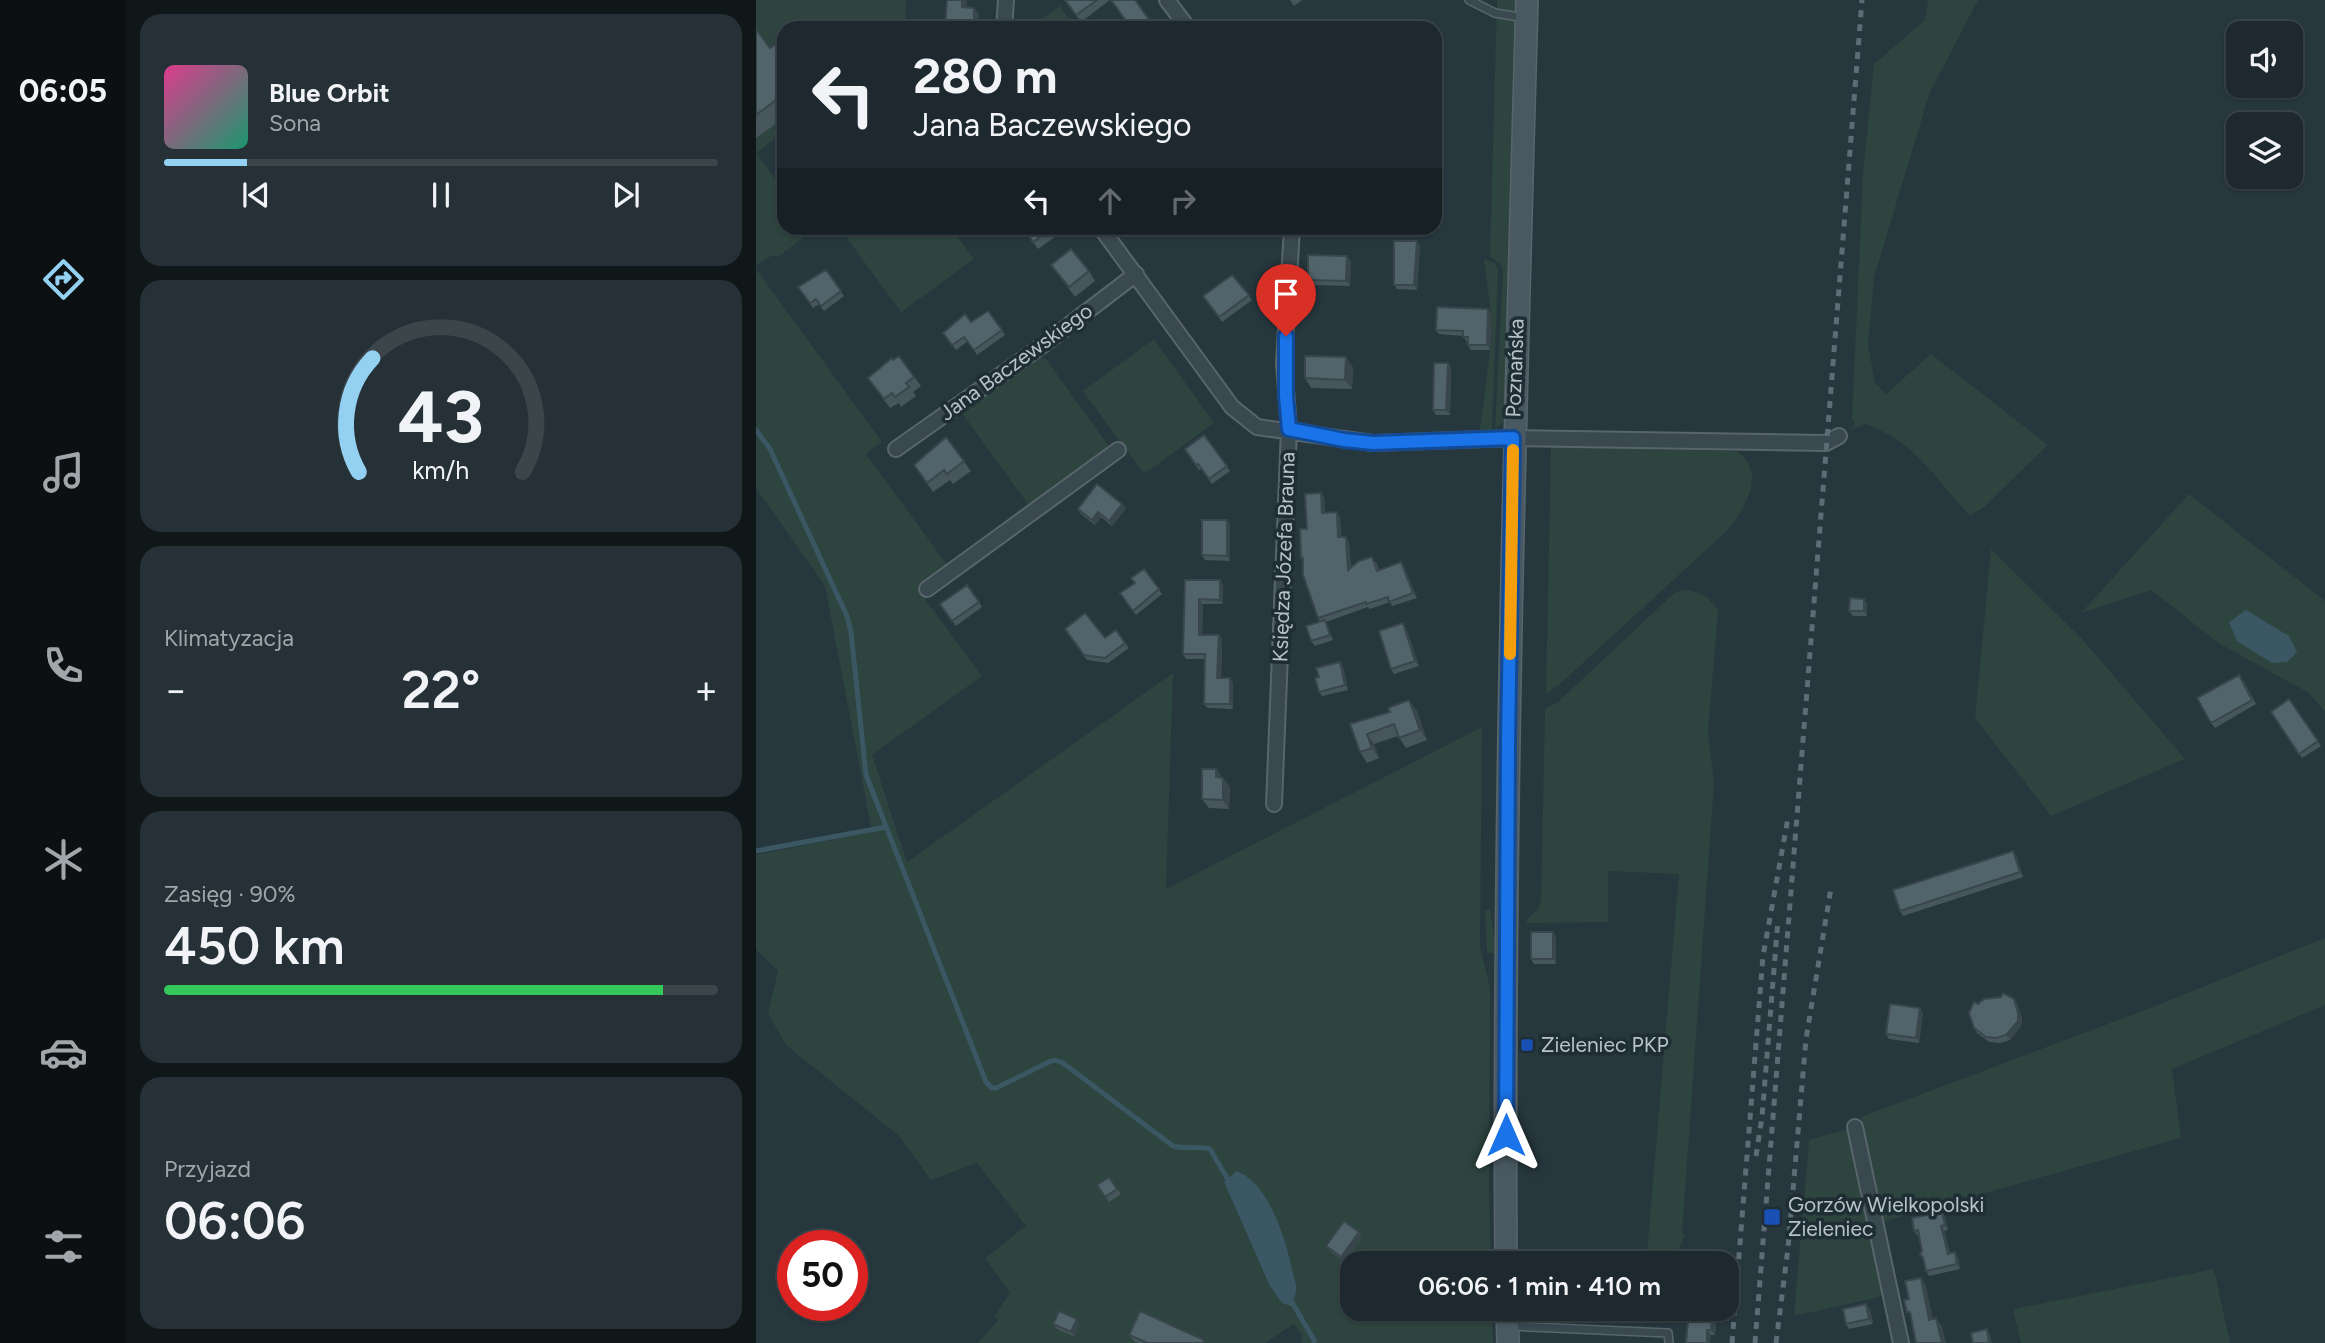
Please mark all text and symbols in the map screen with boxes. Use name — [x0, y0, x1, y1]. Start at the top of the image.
map controls — [2226, 21, 2303, 189]
button: sound — [2226, 21, 2303, 98]
text: 280 m — [913, 46, 1058, 105]
icon: left — [798, 49, 889, 140]
text: 06:05 — [19, 72, 107, 110]
text: Blue Orbit — [269, 77, 390, 109]
text: Jana Baczewskiego — [913, 106, 1192, 144]
text: Sona — [269, 109, 321, 137]
button: layers — [2226, 112, 2303, 189]
icon: previous — [237, 176, 275, 214]
icon: pause — [422, 176, 460, 214]
icon: next — [607, 176, 645, 214]
icon: left — [1018, 182, 1056, 220]
icon: ahead — [1091, 182, 1129, 220]
icon: right — [1164, 182, 1202, 220]
icon: directions — [39, 255, 88, 304]
pin — [1256, 264, 1316, 336]
icon: arrive — [1267, 275, 1305, 313]
street label: Jana Baczewskiego — [934, 298, 1097, 425]
street label: Poznańska — [1500, 318, 1529, 418]
text: 43 — [398, 373, 484, 460]
icon: music — [39, 448, 88, 497]
street label: Księdza Józefa Brauna — [1267, 451, 1300, 663]
text: km/h — [412, 454, 470, 484]
text: Klimatyzacja — [164, 624, 294, 652]
icon: phone — [39, 641, 88, 690]
text: 22° — [402, 659, 480, 721]
text: − — [164, 667, 188, 713]
text: + — [694, 667, 718, 713]
icon: climate — [39, 835, 88, 884]
text: Zasięg · 90% — [164, 880, 296, 908]
text: 450 km — [164, 915, 345, 977]
icon: car — [39, 1028, 88, 1077]
place label: Zieleniec PKP — [1541, 1032, 1669, 1057]
marker: Zieleniec PKP — [1519, 1037, 1535, 1053]
position arrow — [1469, 1098, 1543, 1172]
text: Przyjazd — [164, 1155, 251, 1183]
text: 06:06 — [164, 1190, 305, 1252]
place label: Gorzów Wielkopolski Zieleniec — [1788, 1192, 1984, 1241]
marker: Gorzów Wielkopolski Zieleniec — [1762, 1207, 1782, 1227]
icon: filters — [39, 1222, 88, 1271]
speed limit sign: 50 — [777, 1230, 868, 1321]
text: 06:06 · 1 min · 410 m — [1418, 1270, 1661, 1302]

